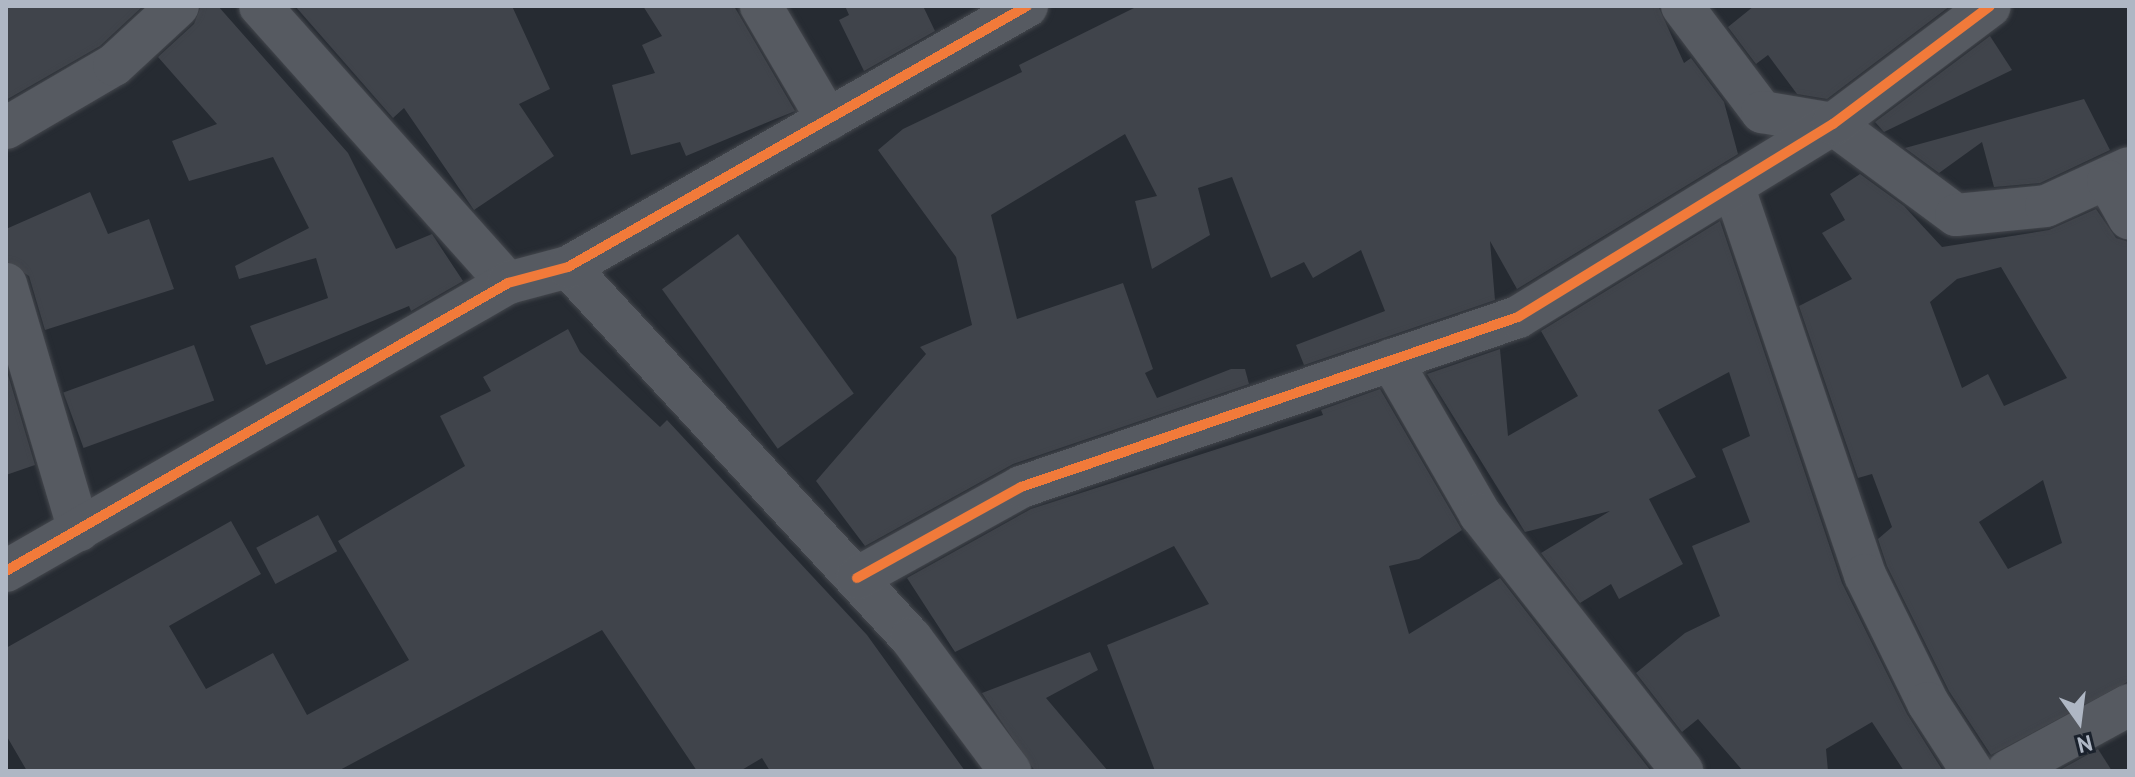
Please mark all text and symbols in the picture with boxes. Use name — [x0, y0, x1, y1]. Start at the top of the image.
north arrow — [2039, 681, 2119, 761]
text: N — [2074, 729, 2095, 760]

